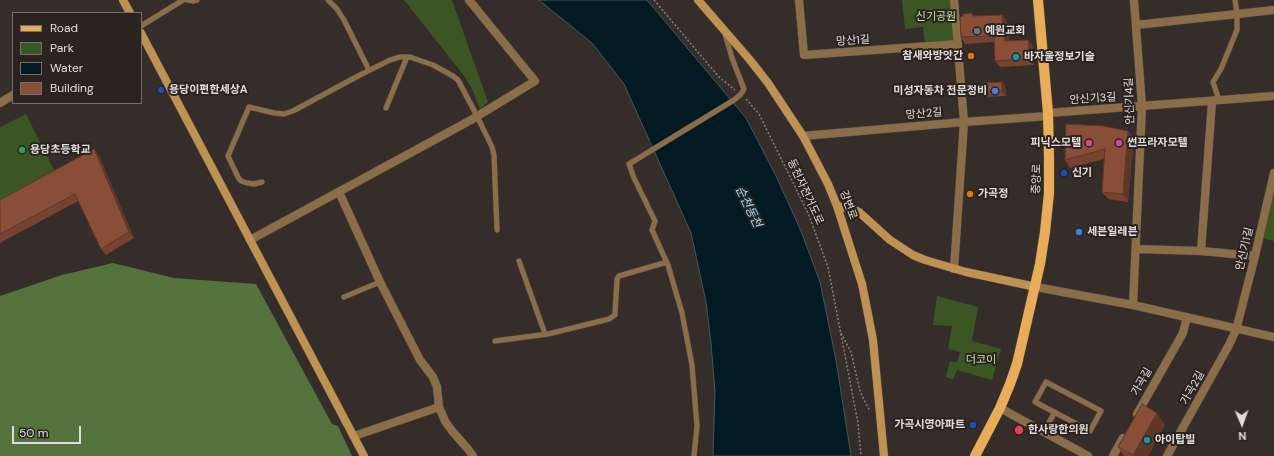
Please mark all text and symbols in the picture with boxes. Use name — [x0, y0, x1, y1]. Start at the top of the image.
park label: 신기공원 — [916, 10, 956, 24]
legend — [12, 12, 142, 104]
text: Road — [50, 20, 78, 36]
place label: 예원교회 — [985, 24, 1025, 38]
marker: 예원교회 — [972, 26, 982, 36]
street label: 망산1길 — [836, 33, 870, 49]
text: Park — [50, 40, 74, 56]
place label: 참새와방앗간 — [902, 49, 963, 63]
place label: 바자울정보기술 — [1024, 50, 1095, 64]
marker: 참새와방앗간 — [966, 51, 976, 61]
marker: 바자울정보기술 — [1011, 52, 1021, 62]
text: Water — [50, 60, 83, 76]
street label: 안신기4길 — [1123, 77, 1137, 125]
text: Building — [50, 80, 94, 96]
place label: 용당이편한세상A — [169, 83, 248, 97]
place label: 미성자동차 전문정비 — [893, 84, 987, 98]
marker: 용당이편한세상A — [156, 85, 166, 95]
marker: 미성자동차 전문정비 — [990, 86, 1000, 96]
street label: 안신기3길 — [1069, 91, 1117, 107]
street label: 망산2길 — [905, 106, 943, 122]
place label: 피닉스모텔 — [1030, 136, 1081, 150]
place label: 썬프라자모텔 — [1127, 136, 1188, 150]
marker: 피닉스모텔 — [1084, 138, 1094, 148]
marker: 썬프라자모텔 — [1114, 138, 1124, 148]
place label: 용당초등학교 — [30, 143, 91, 157]
marker: 용당초등학교 — [17, 145, 27, 155]
street label: 동천자전거도로 — [784, 157, 826, 227]
street label: 중앙로 — [1030, 164, 1044, 194]
place label: 신기 — [1072, 166, 1092, 180]
marker: 신기 — [1059, 168, 1069, 178]
water label: 순천동천 — [732, 184, 764, 230]
place label: 가곡정 — [978, 187, 1008, 201]
street label: 강변로 — [837, 188, 859, 222]
marker: 가곡정 — [965, 189, 975, 199]
place label: 세븐일레븐 — [1087, 225, 1138, 239]
street label: 안신기1길 — [1234, 226, 1256, 272]
marker: 세븐일레븐 — [1074, 227, 1084, 237]
park label: 더코이 — [966, 353, 996, 367]
street label: 가곡길 — [1129, 366, 1155, 398]
street label: 가곡2길 — [1178, 369, 1208, 407]
north arrow — [1222, 404, 1262, 444]
scale bar — [14, 418, 83, 444]
place label: 가곡시영아파트 — [894, 418, 965, 432]
marker: 가곡시영아파트 — [968, 420, 978, 430]
place label: 한사랑한의원 — [1028, 423, 1089, 437]
marker: 한사랑한의원 — [1013, 424, 1025, 436]
text: 50 m — [19, 425, 48, 441]
text: N — [1238, 429, 1247, 443]
place label: 아이탑빌 — [1155, 433, 1195, 447]
marker: 아이탑빌 — [1142, 435, 1152, 445]

